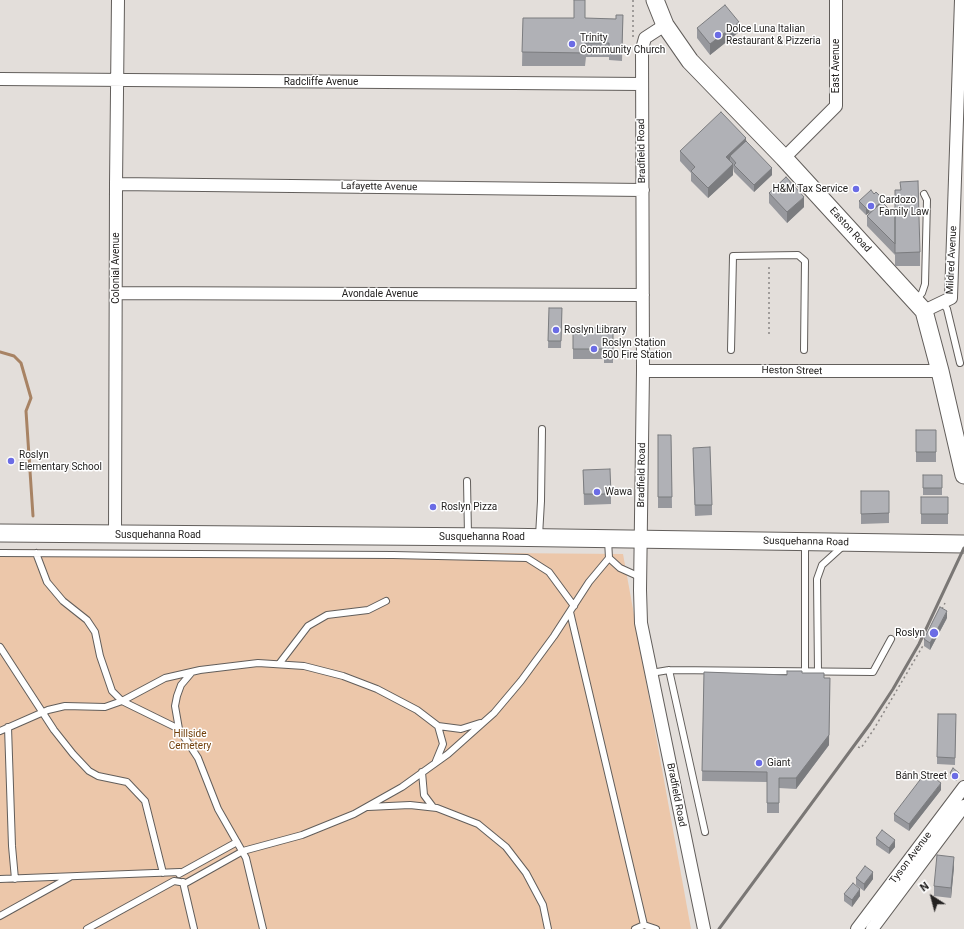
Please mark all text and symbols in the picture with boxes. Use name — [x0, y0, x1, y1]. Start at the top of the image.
place label: Dolce Luna Italian Restaurant & Pizzeria — [726, 23, 821, 46]
marker: Dolce Luna Italian Restaurant & Pizzeria — [713, 30, 723, 40]
place label: Trinity Community Church — [580, 32, 665, 56]
marker: Trinity Community Church — [567, 39, 577, 49]
street label: East Avenue — [830, 39, 842, 93]
street label: Radcliffe Avenue — [284, 76, 358, 88]
street label: Bradfield Road — [635, 118, 649, 184]
street label: Lafayette Avenue — [341, 180, 417, 194]
place label: H&M Tax Service — [773, 183, 848, 195]
marker: H&M Tax Service — [851, 184, 861, 194]
place label: Cardozo Family Law — [879, 194, 929, 218]
marker: Cardozo Family Law — [866, 201, 876, 211]
street label: Easton Road — [827, 205, 873, 255]
street label: Mildred Avenue — [944, 225, 960, 295]
street label: Colonial Avenue — [110, 232, 122, 304]
street label: Avondale Avenue — [342, 288, 418, 300]
place label: Roslyn Library — [564, 324, 626, 336]
marker: Roslyn Library — [551, 325, 561, 335]
place label: Roslyn Station 500 Fire Station — [602, 337, 672, 360]
marker: Roslyn Station 500 Fire Station — [589, 344, 599, 354]
street label: Heston Street — [761, 364, 823, 378]
street label: Bradfield Road — [635, 442, 649, 508]
place label: Roslyn Elementary School — [19, 449, 102, 472]
marker: Roslyn Elementary School — [6, 456, 16, 466]
place label: Wawa — [605, 486, 632, 498]
marker: Wawa — [592, 487, 602, 497]
place label: Roslyn Pizza — [441, 501, 497, 513]
marker: Roslyn Pizza — [428, 502, 438, 512]
street label: Susquehanna Road — [115, 529, 201, 541]
street label: Susquehanna Road — [439, 531, 525, 543]
street label: Susquehanna Road — [763, 535, 849, 549]
place label: Roslyn — [895, 627, 925, 639]
marker: Roslyn — [928, 627, 940, 639]
park label: Hillside Cemetery — [169, 728, 211, 752]
place label: Giant — [767, 757, 790, 769]
marker: Giant — [754, 758, 764, 768]
street label: Bradfield Road — [664, 762, 688, 828]
place label: Bánh Street — [895, 770, 947, 782]
marker: Bánh Street — [950, 771, 960, 781]
street label: Tyson Avenue — [888, 830, 934, 886]
north arrow — [912, 877, 952, 917]
text: N — [918, 879, 932, 894]

